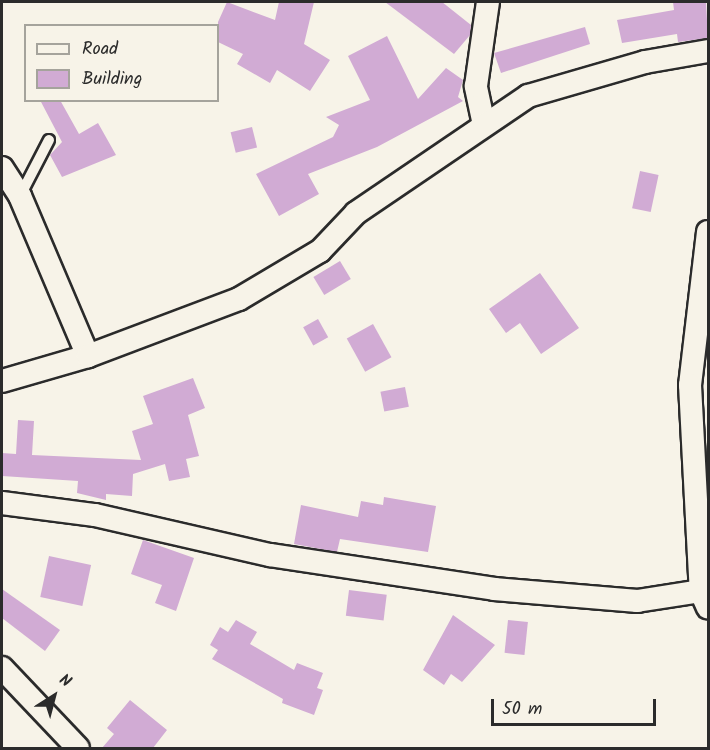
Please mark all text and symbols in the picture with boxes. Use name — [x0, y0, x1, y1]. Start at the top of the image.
legend — [24, 24, 219, 102]
text: Road — [82, 35, 118, 64]
text: Building — [82, 65, 142, 94]
north arrow — [24, 666, 84, 726]
text: N — [53, 668, 76, 694]
scale bar — [494, 687, 659, 725]
text: 50 m — [502, 695, 542, 724]

